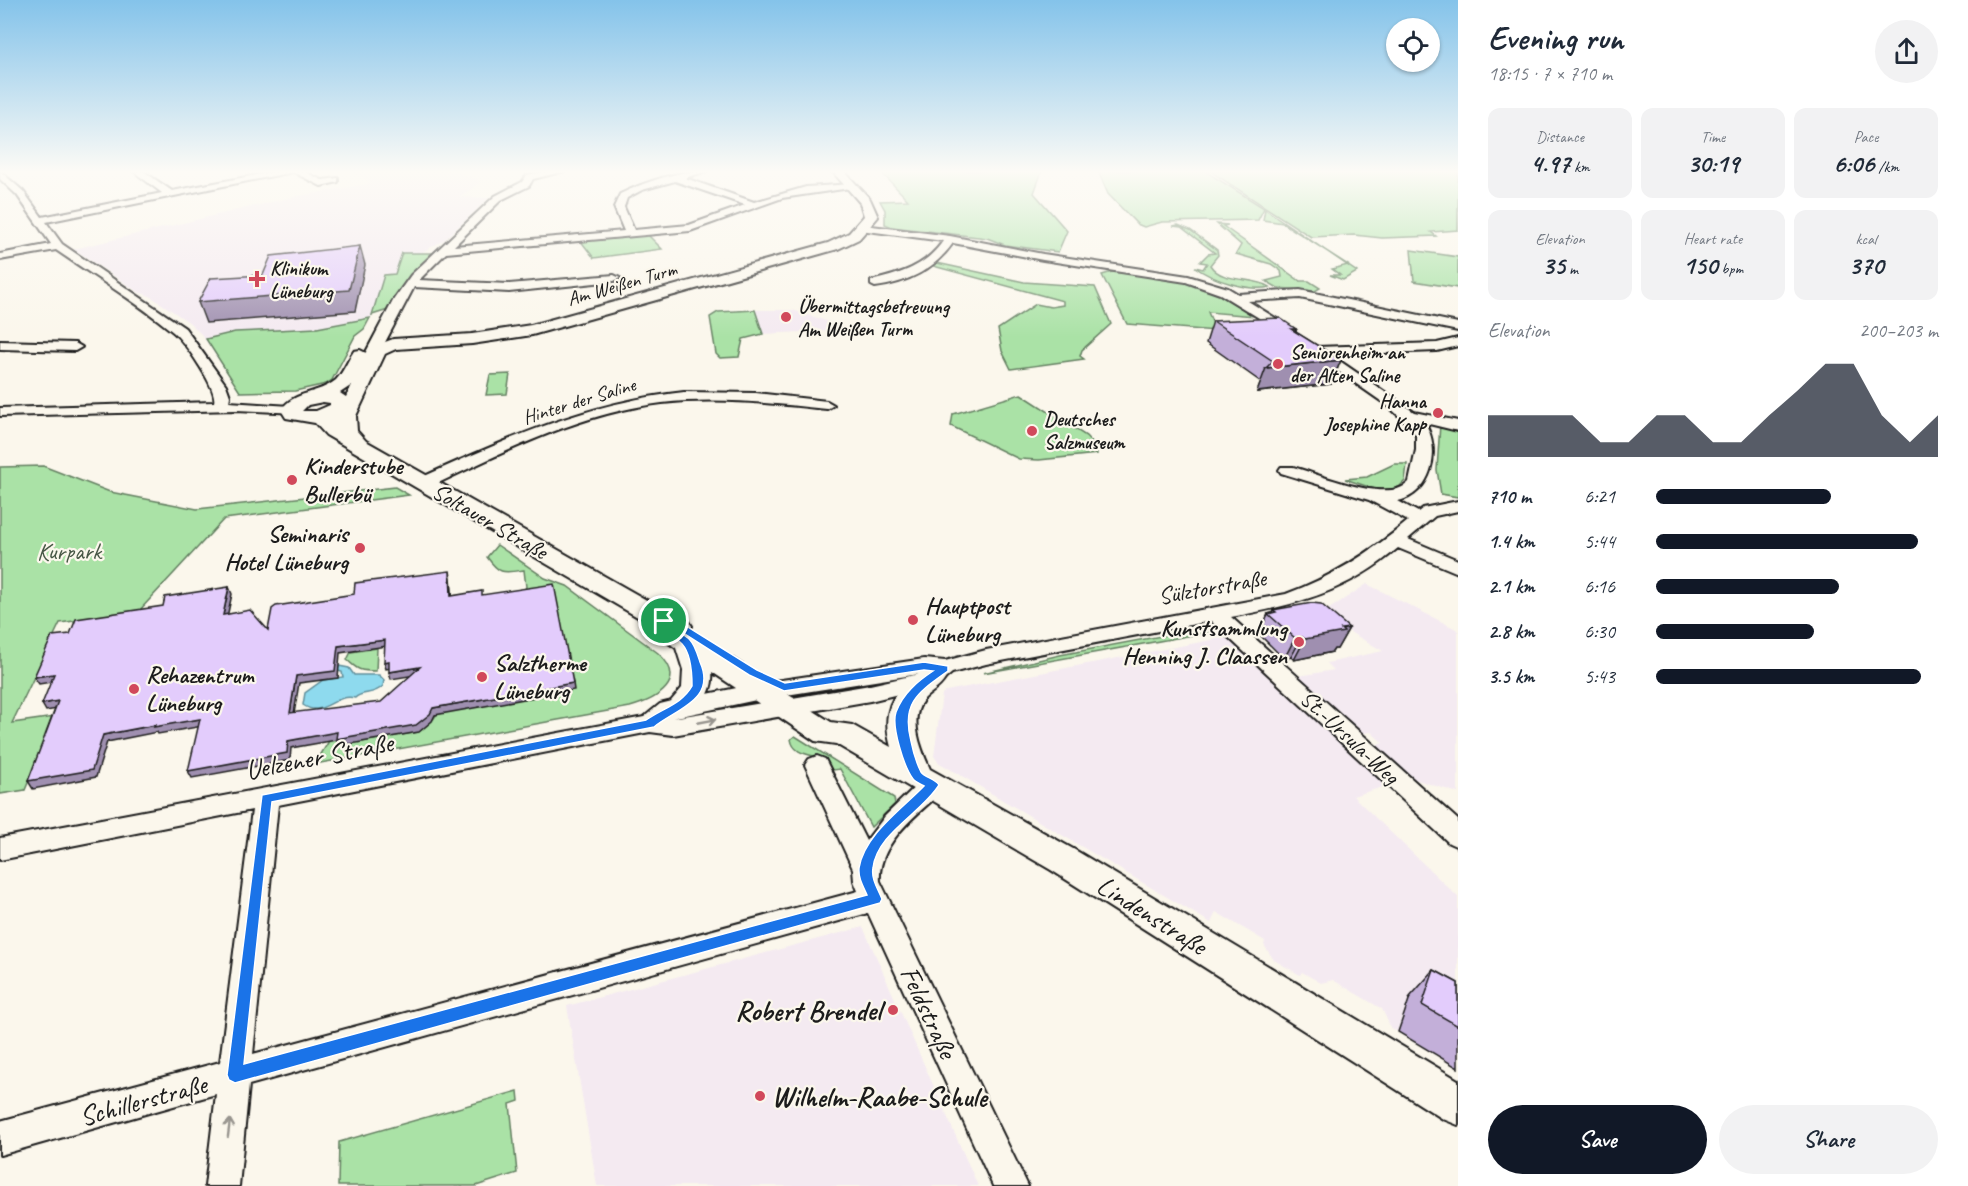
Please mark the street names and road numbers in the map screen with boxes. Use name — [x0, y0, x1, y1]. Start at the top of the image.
street label: Am Weißen Turm — [564, 256, 680, 312]
street label: Hinter der Saline — [520, 372, 640, 430]
street label: Soltauer Straße — [427, 476, 555, 567]
street label: Sülztorstraße — [1156, 562, 1270, 611]
street label: St.-Ursula-Weg — [1294, 683, 1407, 792]
street label: Uelzener Straße — [242, 724, 398, 787]
street label: Lindenstraße — [1090, 867, 1215, 964]
street label: Feldstraße — [892, 960, 966, 1065]
street label: Schillerstraße — [76, 1066, 212, 1134]

